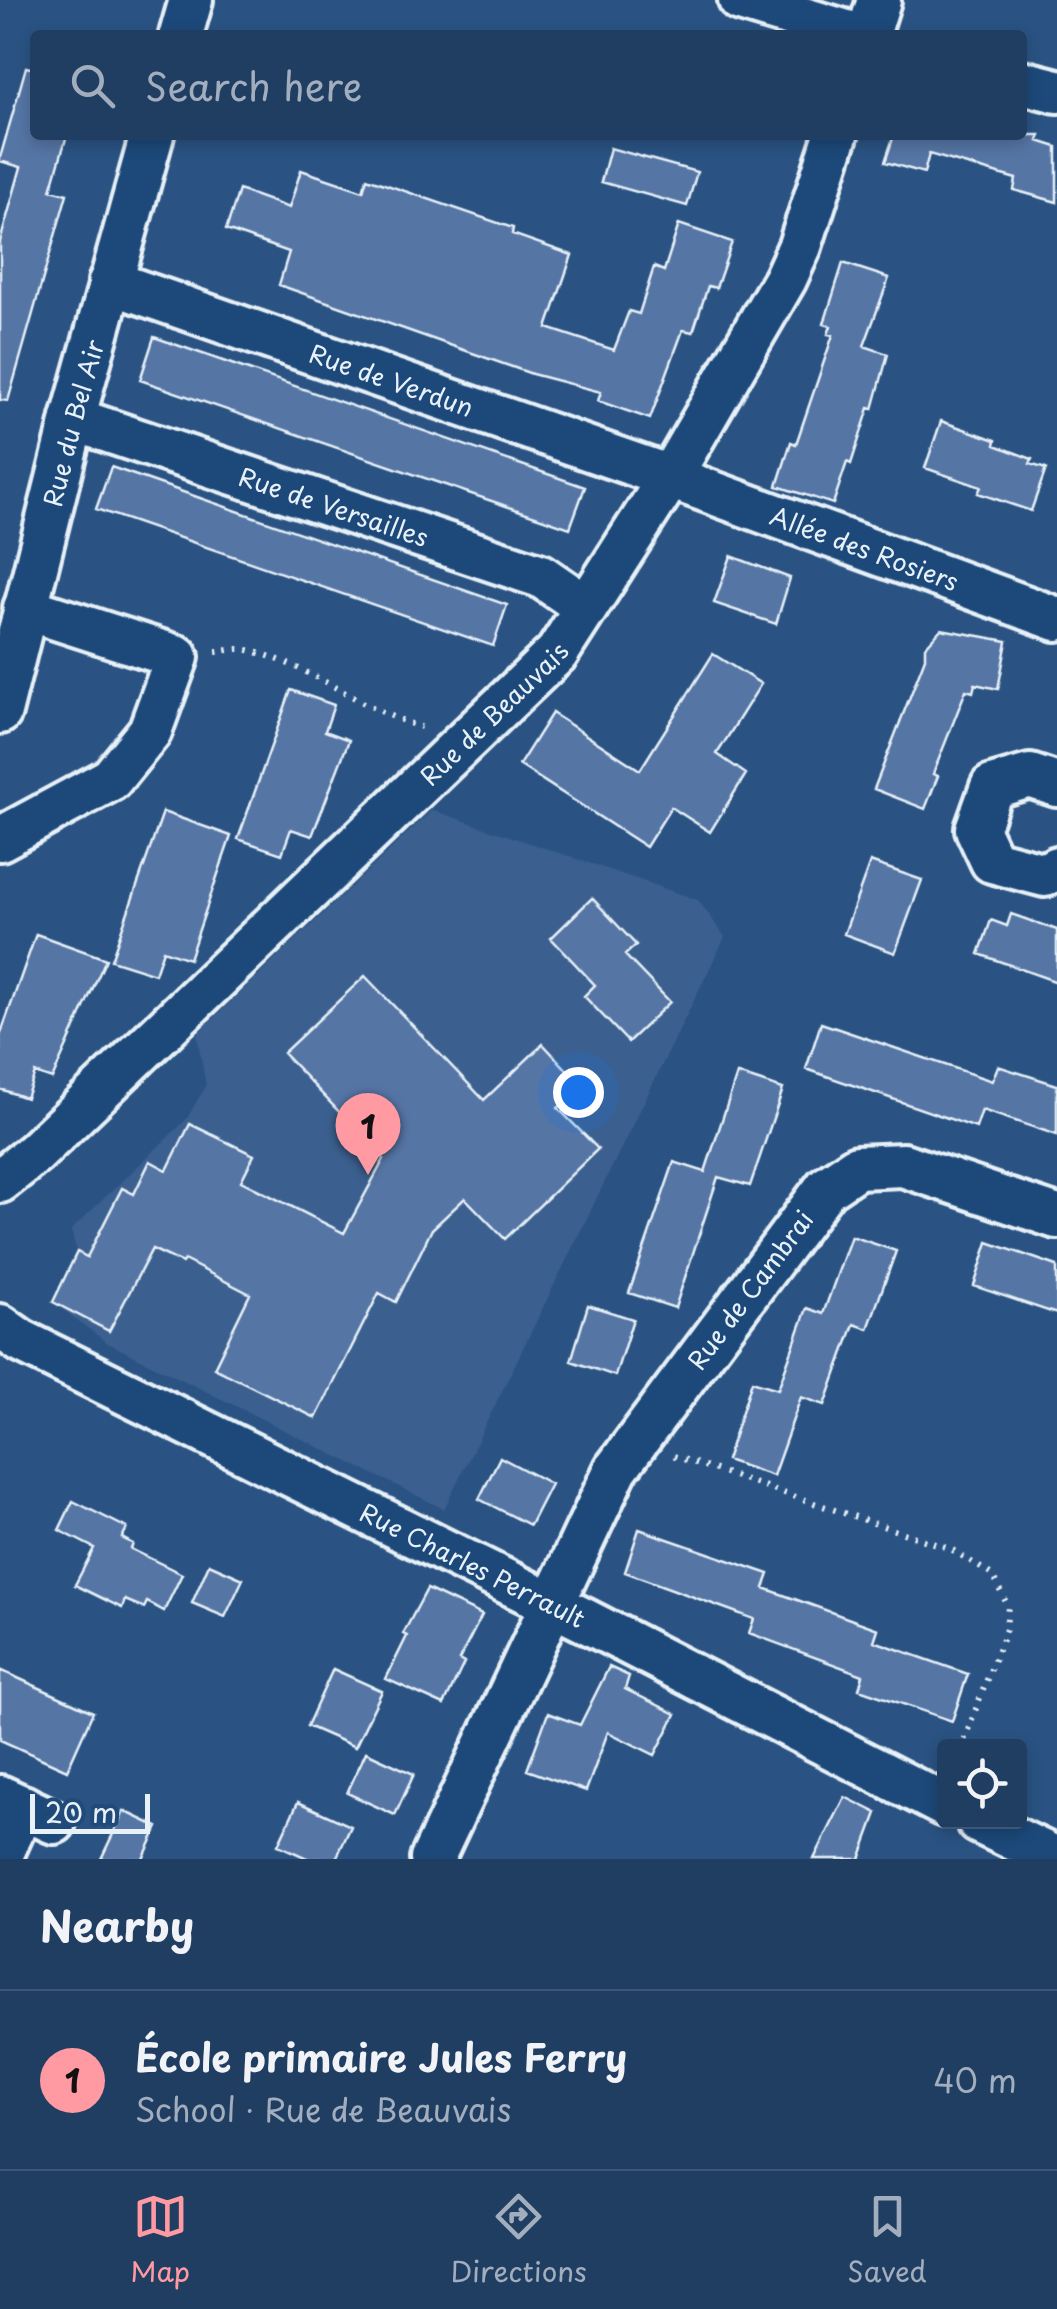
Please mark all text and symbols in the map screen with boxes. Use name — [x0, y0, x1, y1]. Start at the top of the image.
search box — [30, 30, 1027, 140]
text: Search here — [145, 57, 362, 114]
icon: search — [65, 58, 120, 113]
street label: Rue de Verdun — [304, 334, 479, 426]
street label: Rue du Bel Air — [33, 335, 113, 511]
street label: Rue de Versailles — [234, 457, 433, 556]
street label: Allée des Rosiers — [765, 496, 964, 600]
street label: Rue de Beauvais — [411, 635, 578, 794]
your location — [553, 1067, 604, 1118]
pin: 1 — [336, 1092, 400, 1175]
street label: Rue de Cambrai — [678, 1202, 822, 1377]
street label: Rue Charles Perrault — [354, 1493, 592, 1637]
map controls — [937, 1739, 1027, 1829]
button: locate — [937, 1739, 1027, 1829]
scale bar — [30, 1789, 150, 1834]
text: 20 m — [45, 1790, 117, 1833]
text: Nearby — [40, 1893, 194, 1956]
text: École primaire Jules Ferry — [135, 2028, 627, 2085]
text: 1 — [65, 2056, 80, 2104]
text: 40 m — [933, 2056, 1017, 2104]
text: School · Rue de Beauvais — [135, 2085, 511, 2133]
tab: Map — [130, 2189, 190, 2292]
tab: Directions — [451, 2189, 587, 2292]
tab: Saved — [847, 2189, 927, 2292]

